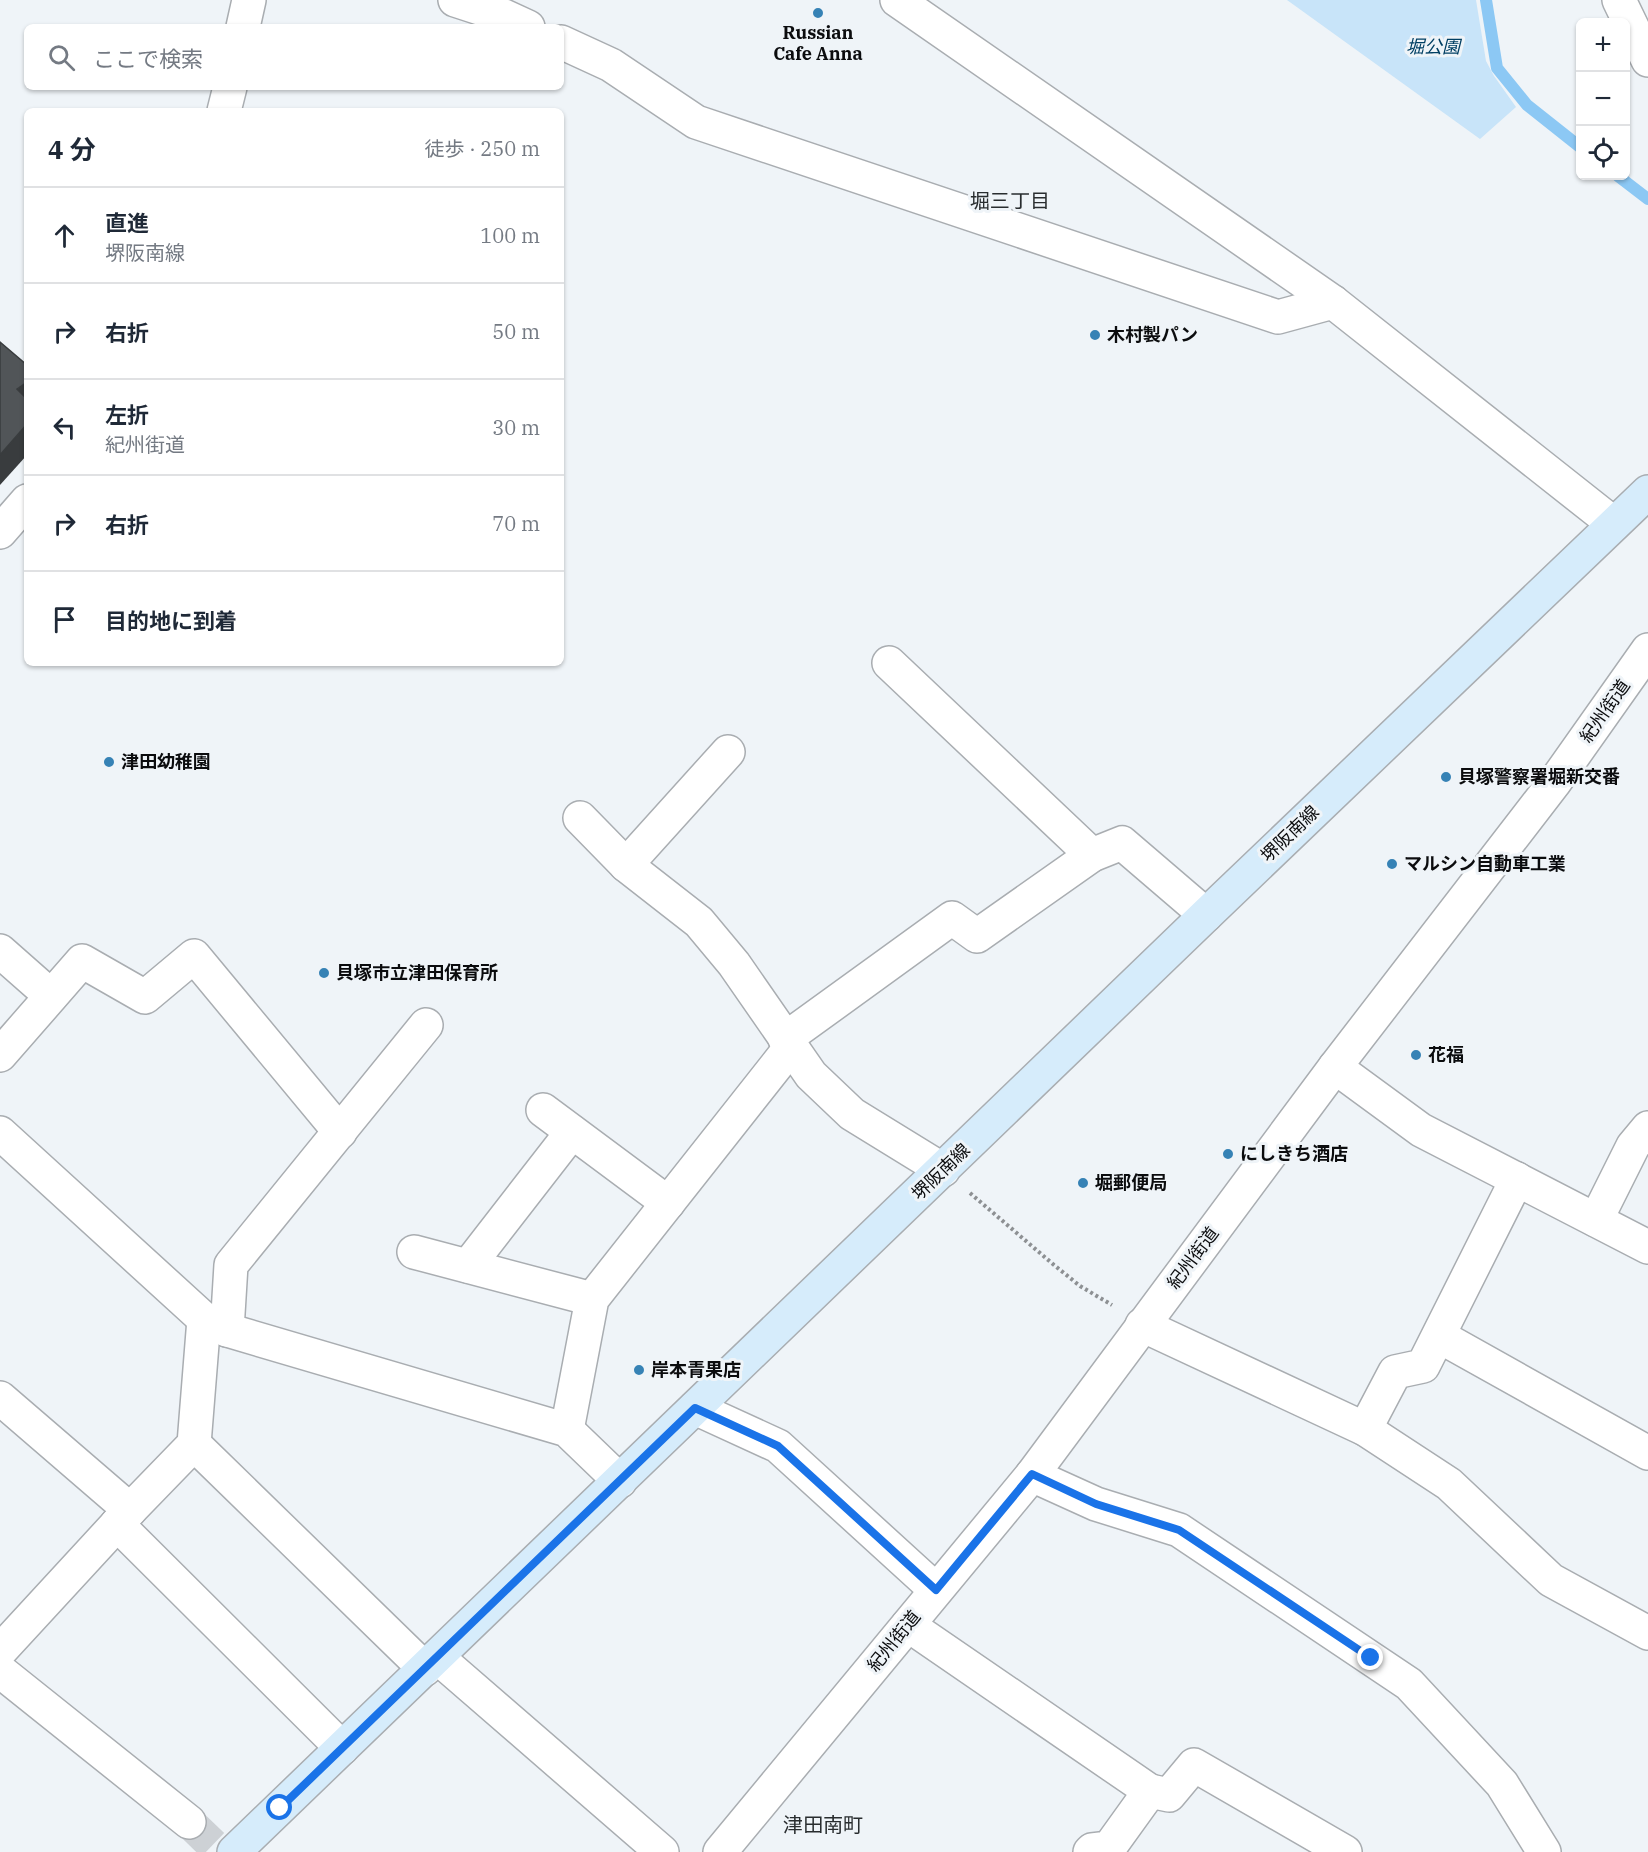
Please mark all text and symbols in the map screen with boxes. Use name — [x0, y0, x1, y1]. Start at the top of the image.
marker: Russian Cafe Anna — [811, 6, 825, 20]
map controls — [1576, 18, 1630, 180]
button: + — [1576, 18, 1630, 72]
place label: Russian Cafe Anna — [773, 21, 863, 65]
search box — [24, 24, 564, 90]
park label: 堀公園 — [1406, 35, 1463, 58]
icon: search — [45, 41, 78, 74]
text: ここで検索 — [93, 44, 203, 73]
button: − — [1576, 72, 1630, 126]
button: locate — [1576, 126, 1630, 180]
text: 4 分 — [48, 132, 96, 166]
text: 徒歩 · 250 m — [425, 135, 540, 162]
district label: 堀三丁目 — [970, 187, 1050, 214]
text: 直進 — [105, 208, 149, 237]
icon: ahead — [48, 219, 81, 252]
text: 100 m — [480, 222, 540, 249]
text: 堺阪南線 — [105, 239, 185, 266]
icon: right — [48, 315, 81, 348]
text: 右折 — [105, 318, 149, 347]
text: 50 m — [492, 318, 540, 345]
place label: 木村製パン — [1107, 323, 1198, 346]
marker: 木村製パン — [1088, 328, 1102, 342]
text: 左折 — [105, 400, 149, 429]
icon: left — [48, 411, 81, 444]
text: 30 m — [492, 414, 540, 441]
text: 紀州街道 — [105, 431, 185, 458]
icon: right — [48, 507, 81, 540]
text: 右折 — [105, 510, 149, 539]
text: 70 m — [492, 510, 540, 537]
icon: arrive — [48, 603, 81, 636]
text: 目的地に到着 — [105, 606, 237, 635]
street label: 紀州街道 — [1575, 675, 1635, 747]
place label: 津田幼稚園 — [121, 750, 211, 773]
marker: 津田幼稚園 — [102, 755, 116, 769]
place label: 貝塚警察署堀新交番 — [1458, 765, 1620, 788]
marker: 貝塚警察署堀新交番 — [1439, 770, 1453, 784]
street label: 堺阪南線 — [1256, 800, 1324, 867]
place label: マルシン自動車工業 — [1404, 852, 1566, 875]
marker: マルシン自動車工業 — [1385, 857, 1399, 871]
place label: 貝塚市立津田保育所 — [336, 961, 498, 984]
marker: 貝塚市立津田保育所 — [317, 966, 331, 980]
place label: 花福 — [1428, 1043, 1464, 1066]
marker: 花福 — [1409, 1048, 1423, 1062]
street label: 堺阪南線 — [907, 1138, 975, 1205]
place label: にしきち酒店 — [1240, 1142, 1348, 1165]
marker: にしきち酒店 — [1221, 1147, 1235, 1161]
place label: 堀郵便局 — [1095, 1171, 1167, 1194]
marker: 堀郵便局 — [1076, 1176, 1090, 1190]
street label: 紀州街道 — [1162, 1222, 1223, 1293]
place label: 岸本青果店 — [651, 1358, 741, 1381]
marker: 岸本青果店 — [632, 1363, 646, 1377]
street label: 紀州街道 — [862, 1605, 925, 1676]
route end — [1357, 1644, 1383, 1670]
route start — [266, 1794, 292, 1820]
district label: 津田南町 — [783, 1811, 863, 1838]

